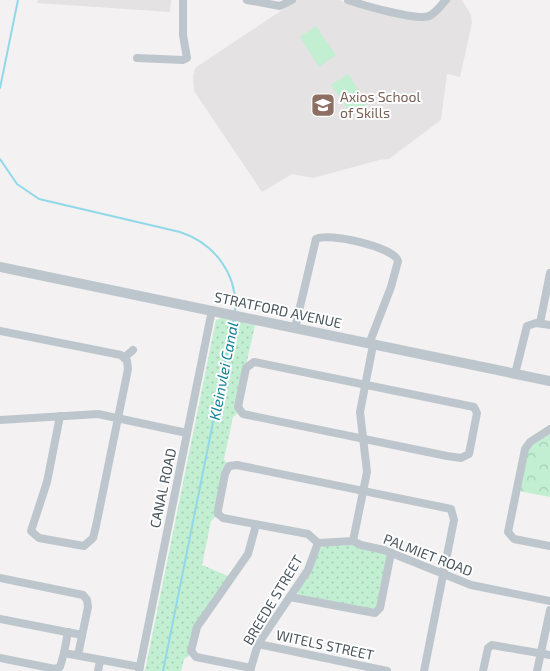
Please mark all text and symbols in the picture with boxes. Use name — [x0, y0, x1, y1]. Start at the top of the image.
place label: Axios School of Skills — [340, 88, 421, 121]
school or university icon: Axios School of Skills — [310, 92, 336, 118]
street label: STRATFORD AVENUE — [213, 288, 344, 331]
water label: Kleinvlei Canal — [205, 320, 241, 422]
street label: CANAL ROAD — [146, 446, 179, 529]
street label: PALMIET ROAD — [381, 530, 475, 579]
street label: BREEDE STREET — [239, 552, 306, 648]
street label: WITELS STREET — [275, 626, 376, 663]

